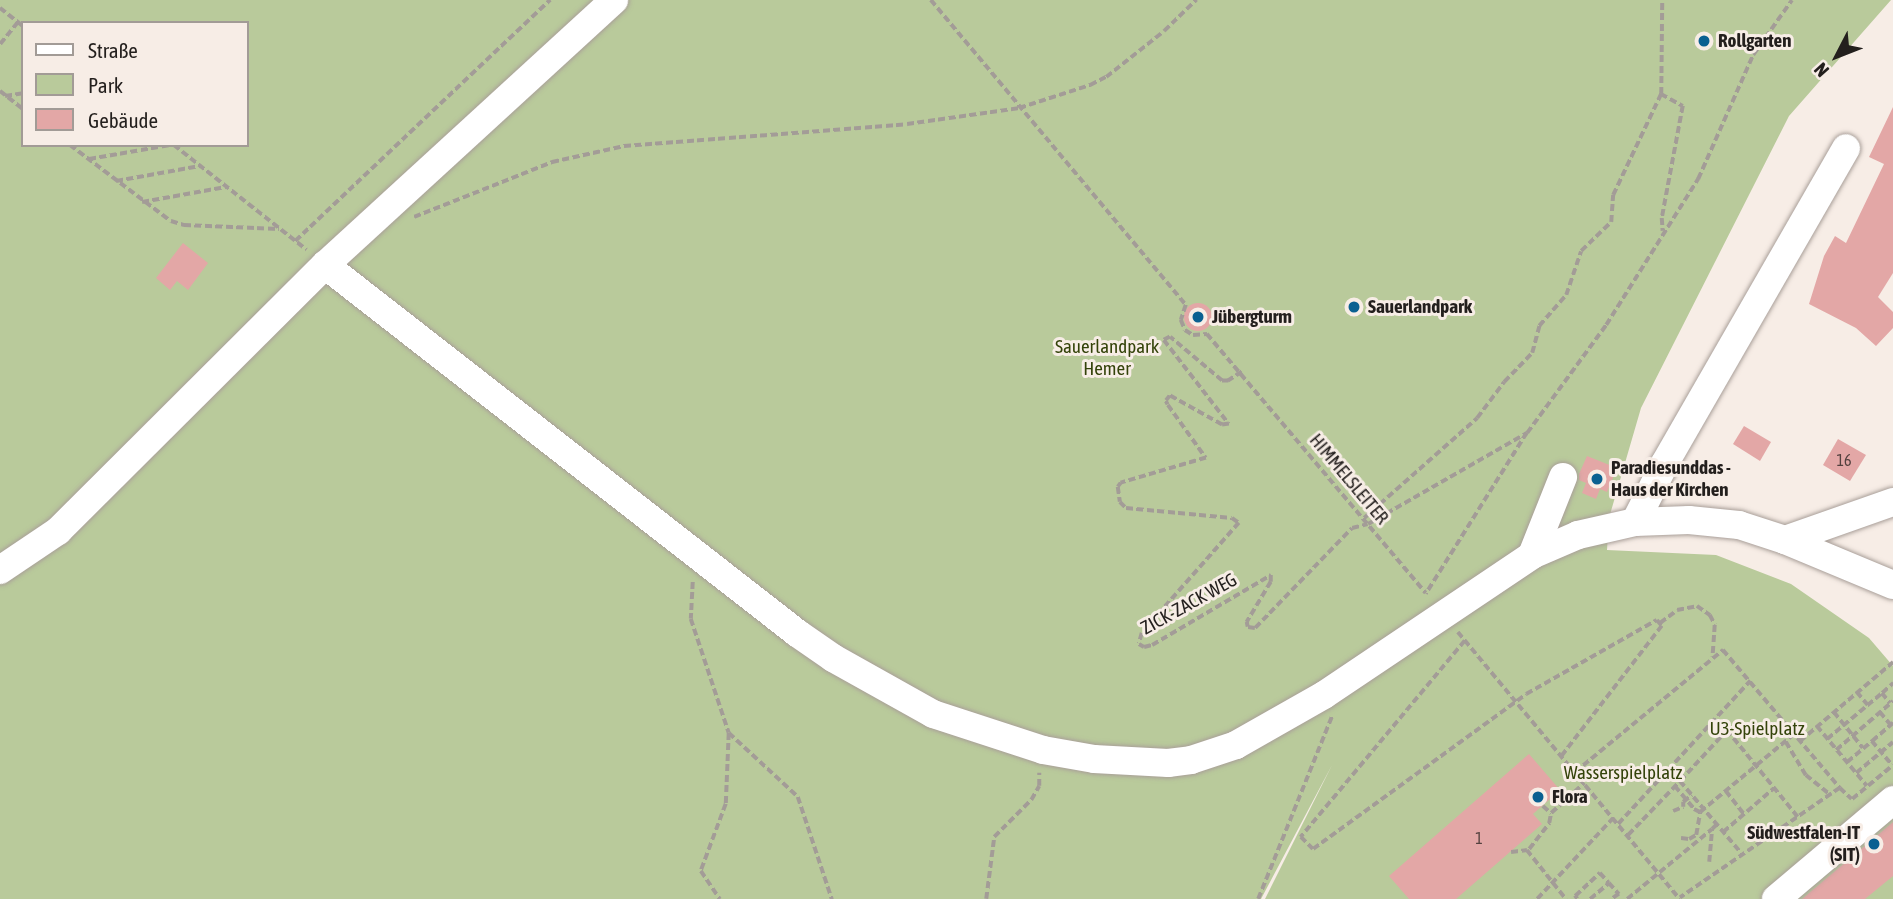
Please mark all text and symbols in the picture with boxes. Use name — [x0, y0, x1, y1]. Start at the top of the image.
legend — [21, 21, 248, 147]
north arrow — [1802, 21, 1872, 91]
place label: Rollgarten — [1718, 30, 1791, 52]
marker: Rollgarten — [1696, 33, 1712, 49]
text: Straße — [88, 38, 138, 62]
text: N — [1809, 59, 1833, 82]
text: Park — [88, 73, 123, 97]
text: Gebäude — [88, 108, 158, 132]
place label: Sauerlandpark — [1368, 296, 1472, 318]
marker: Sauerlandpark — [1346, 299, 1362, 315]
place label: Jübergturm — [1212, 306, 1292, 328]
marker: Jübergturm — [1190, 309, 1206, 325]
park label: Sauerlandpark Hemer — [1055, 336, 1159, 380]
street label: HIMMELSLEITER — [1305, 429, 1393, 529]
house number: 16 — [1836, 450, 1852, 470]
place label: Paradiesunddas - Haus der Kirchen — [1611, 457, 1731, 501]
marker: Paradiesunddas - Haus der Kirchen — [1589, 471, 1605, 487]
street label: ZICK-ZACK WEG — [1137, 568, 1241, 640]
park label: U3-Spielplatz — [1709, 718, 1805, 740]
park label: Wasserspielplatz — [1564, 762, 1682, 784]
place label: Flora — [1552, 786, 1587, 808]
marker: Flora — [1530, 789, 1546, 805]
place label: Südwestfalen-IT (SIT) — [1747, 822, 1860, 866]
house number: 1 — [1475, 828, 1483, 848]
marker: Südwestfalen-IT (SIT) — [1866, 836, 1882, 852]

